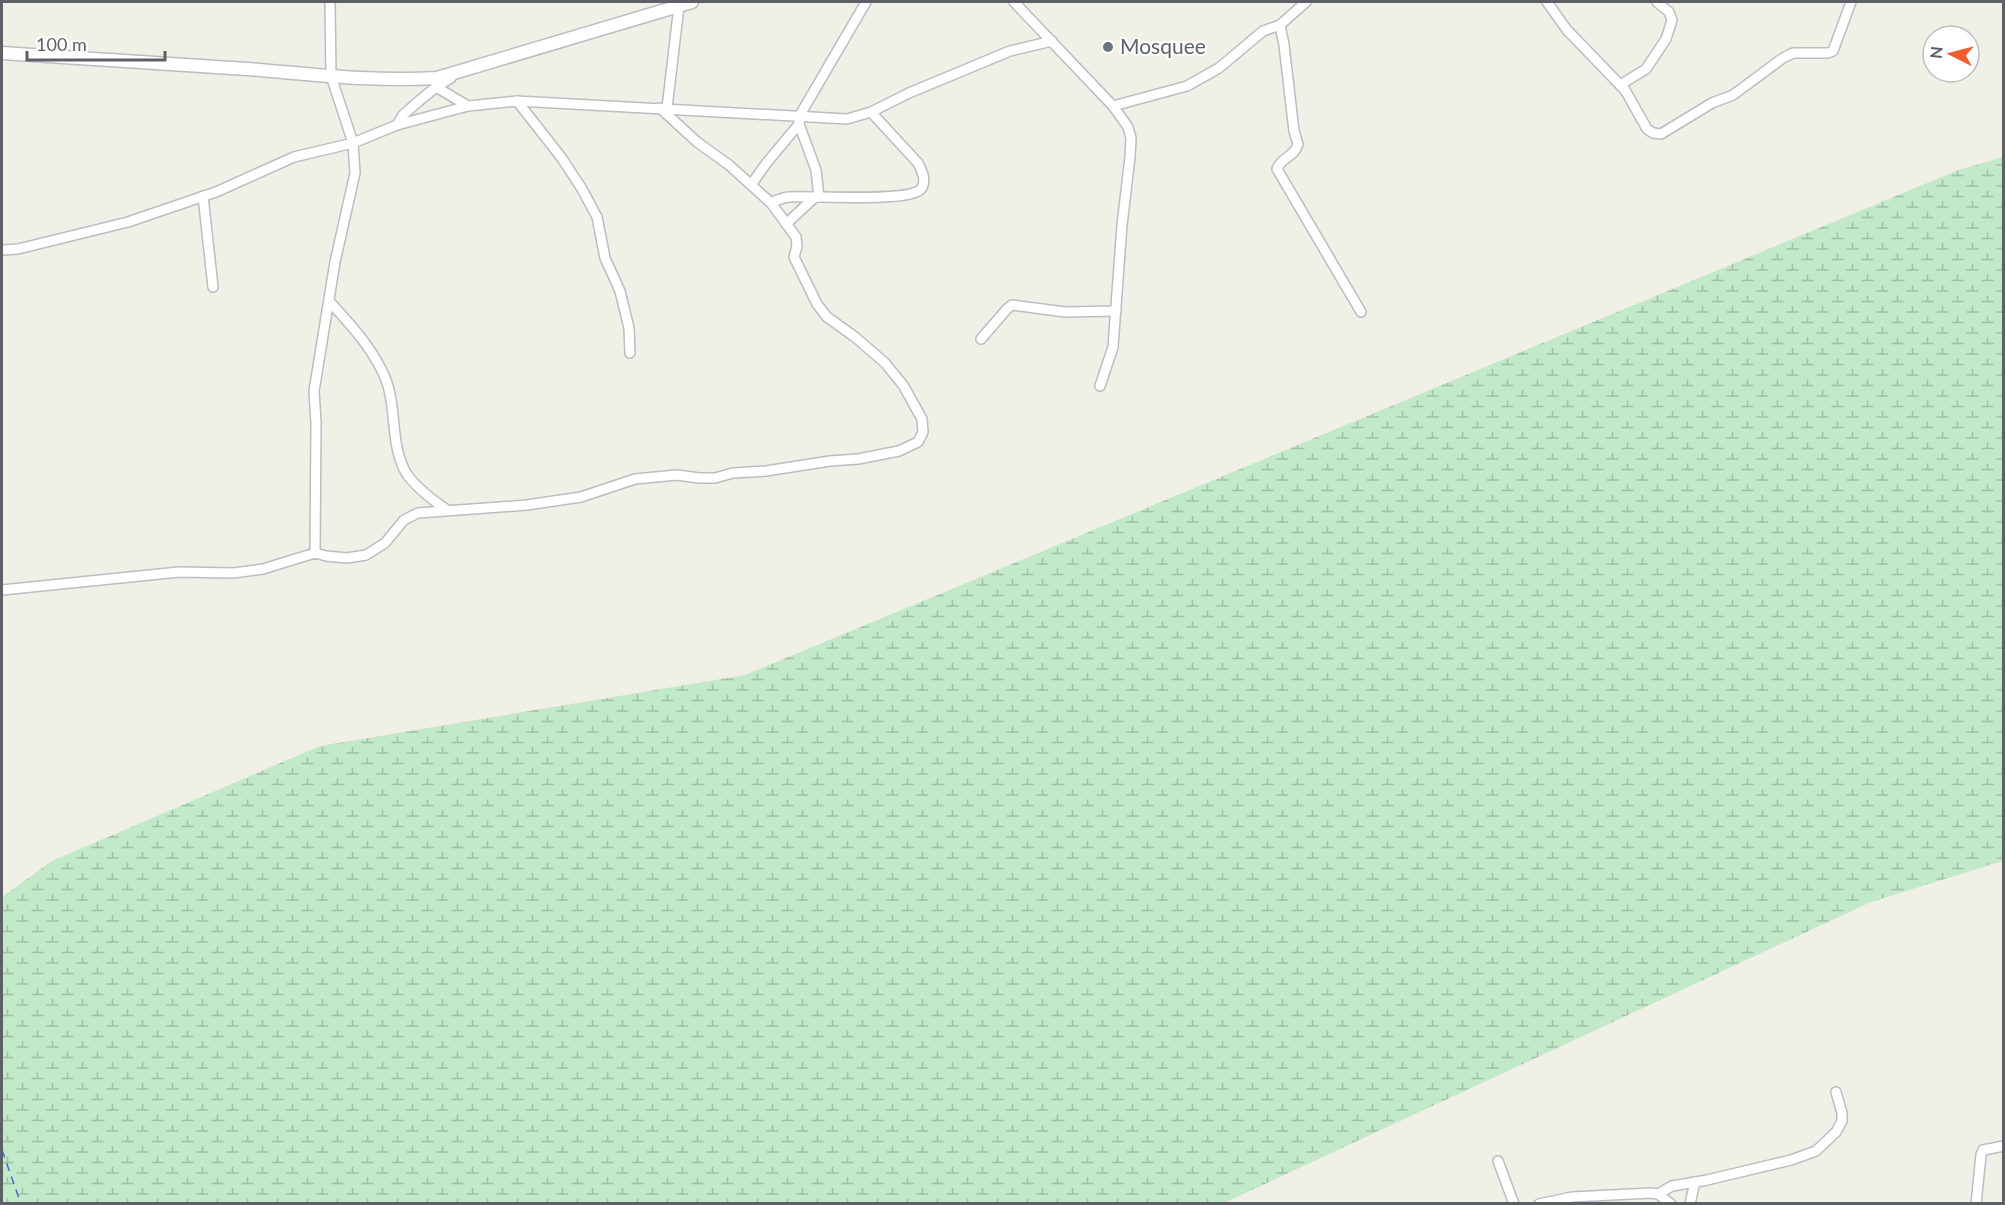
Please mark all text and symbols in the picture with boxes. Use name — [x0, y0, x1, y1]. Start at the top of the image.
scale bar — [27, 24, 165, 62]
north arrow — [1921, 24, 1981, 84]
text: 100 m — [36, 33, 87, 55]
place label: Mosquee — [1120, 33, 1206, 58]
marker: Mosquee — [1101, 40, 1115, 54]
text: N — [1925, 45, 1946, 60]

